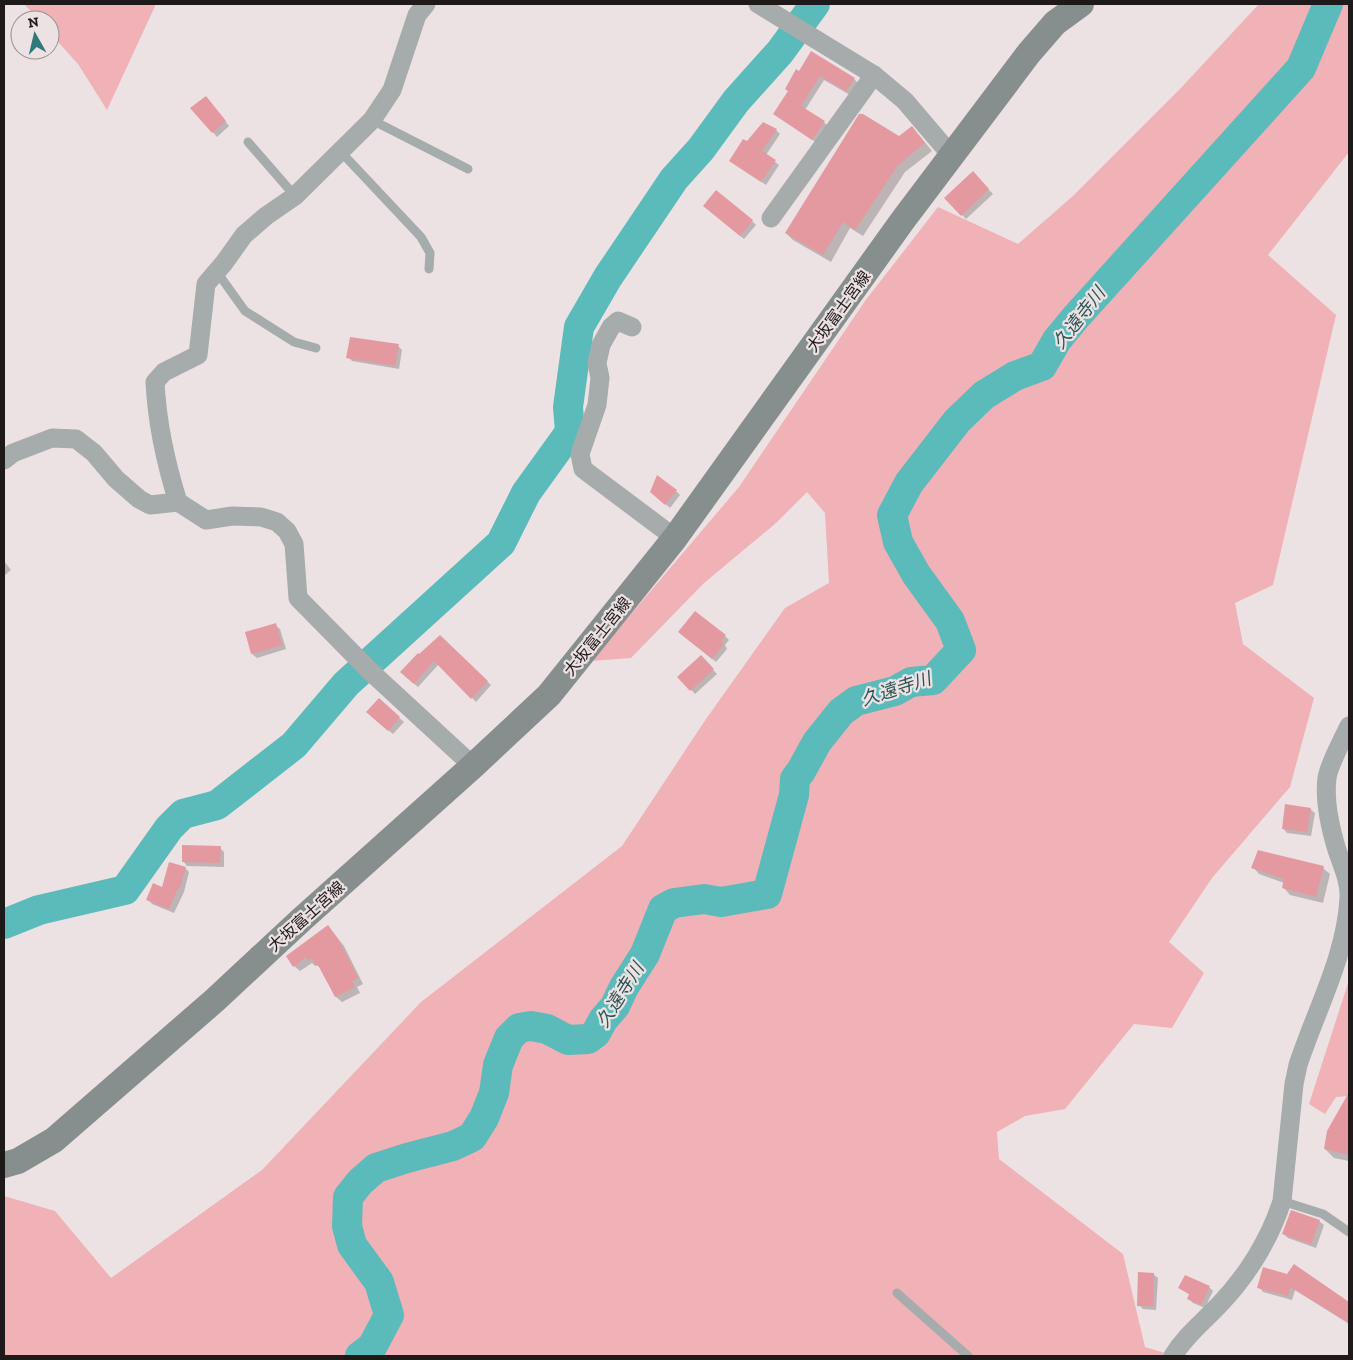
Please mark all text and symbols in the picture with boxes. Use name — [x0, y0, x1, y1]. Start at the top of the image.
north arrow — [10, 10, 60, 60]
text: N — [27, 13, 40, 32]
street label: 大坂富士宮線 — [803, 267, 874, 356]
water label: 久遠寺川 — [1048, 281, 1111, 353]
street label: 大坂富士宮線 — [560, 593, 635, 680]
water label: 久遠寺川 — [858, 667, 936, 711]
street label: 大坂富士宮線 — [264, 877, 348, 956]
water label: 久遠寺川 — [592, 957, 649, 1031]

